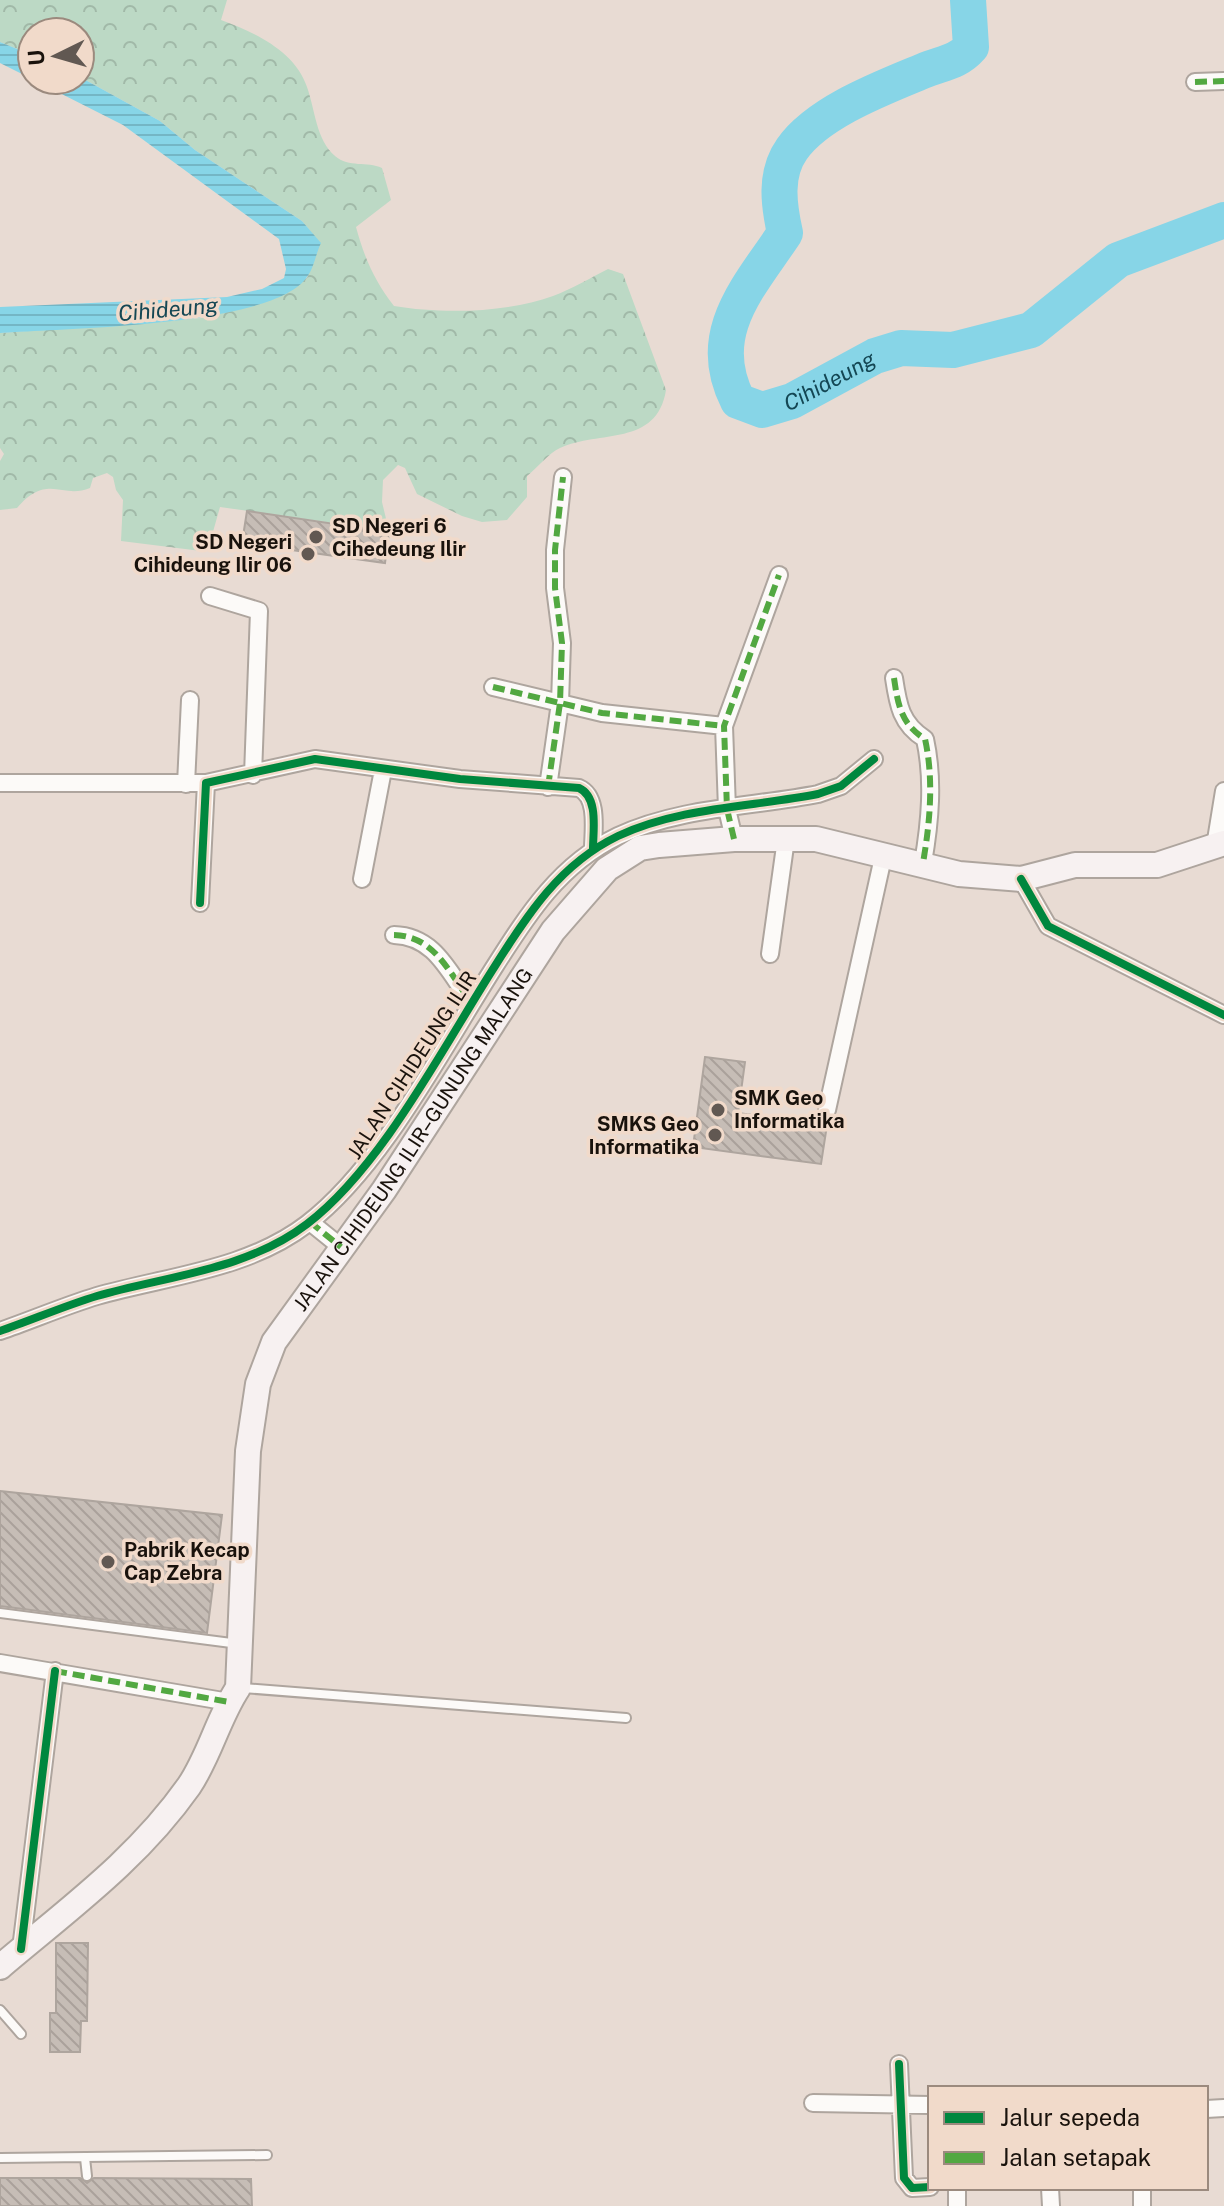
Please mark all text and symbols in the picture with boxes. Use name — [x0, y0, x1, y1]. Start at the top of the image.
north arrow — [16, 16, 96, 96]
text: U — [22, 49, 50, 67]
water label: Cihideung — [117, 292, 220, 326]
water label: Cihideung — [781, 345, 880, 416]
place label: SD Negeri 6 Cihedeung Ilir — [332, 514, 466, 561]
marker: SD Negeri 6 Cihedeung Ilir — [307, 528, 325, 546]
place label: SD Negeri Cihideung Ilir 06 — [134, 530, 292, 577]
marker: SD Negeri Cihideung Ilir 06 — [299, 545, 317, 563]
street label: JALAN CIHIDEUNG ILIR–GUNUNG MALANG — [288, 963, 538, 1316]
street label: JALAN CIHIDEUNG ILIR — [342, 967, 482, 1163]
place label: SMK Geo Informatika — [734, 1086, 845, 1133]
marker: SMK Geo Informatika — [709, 1101, 727, 1119]
place label: SMKS Geo Informatika — [588, 1112, 699, 1159]
marker: SMKS Geo Informatika — [706, 1126, 724, 1144]
place label: Pabrik Kecap Cap Zebra — [124, 1538, 250, 1585]
marker: Pabrik Kecap Cap Zebra — [99, 1553, 117, 1571]
legend — [928, 2086, 1208, 2190]
text: Jalur sepeda — [1000, 2103, 1140, 2131]
text: Jalan setapak — [1000, 2143, 1151, 2171]

